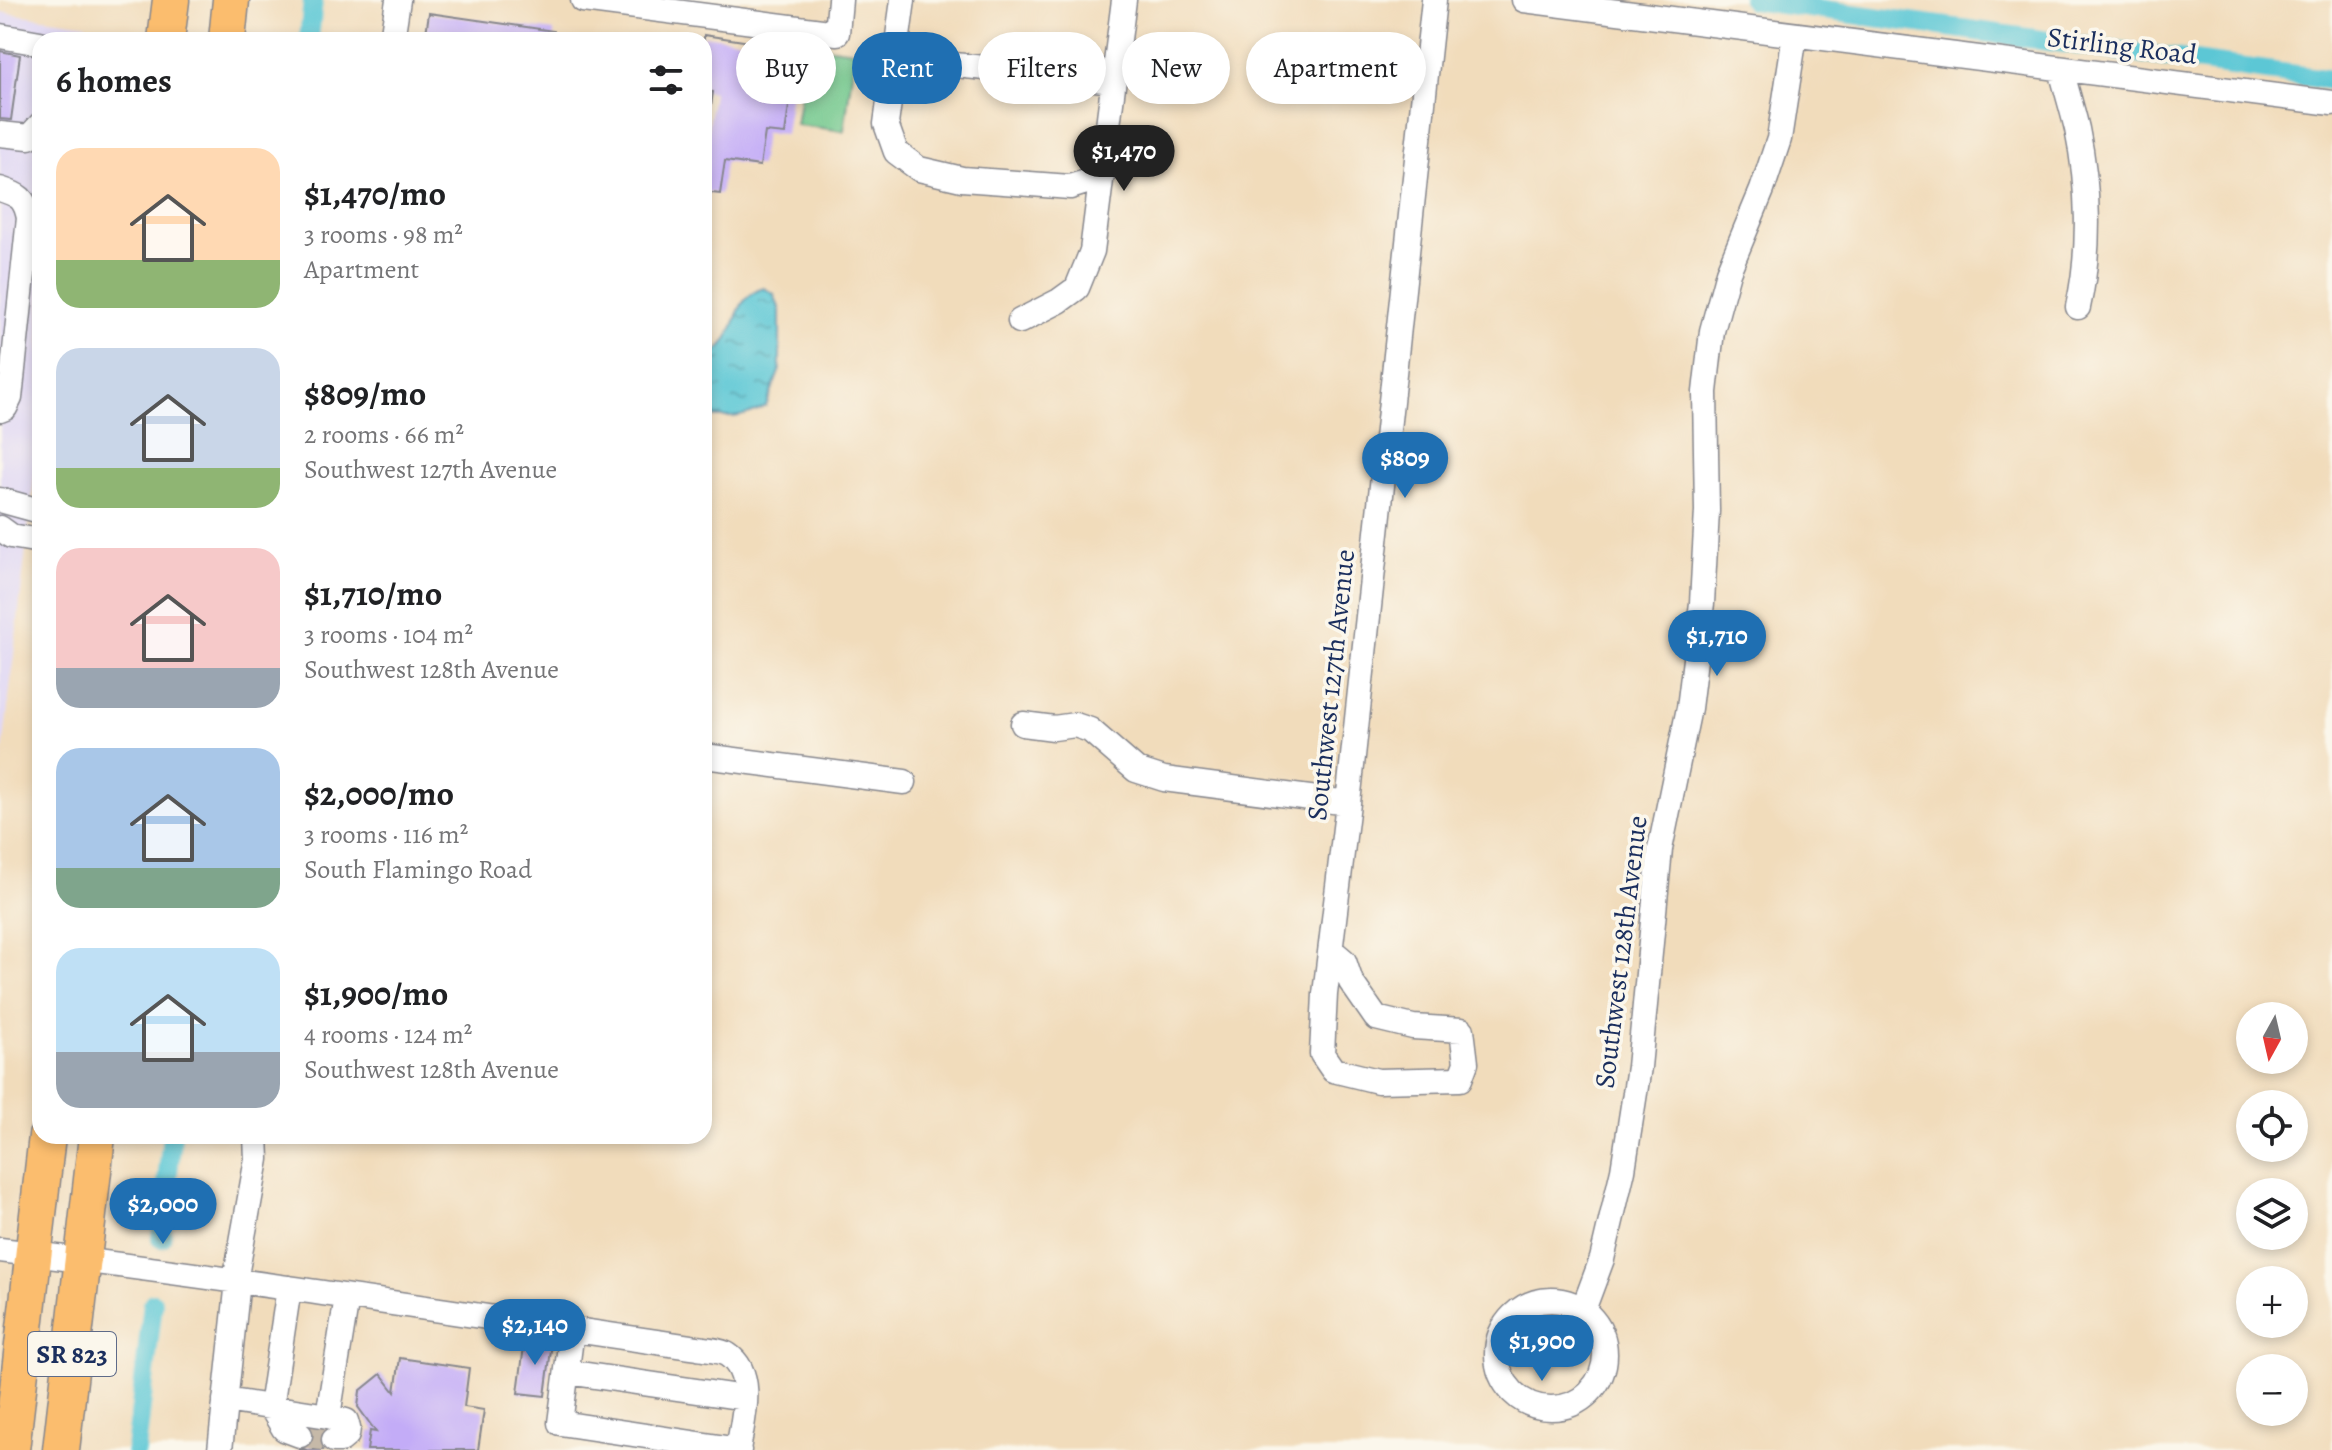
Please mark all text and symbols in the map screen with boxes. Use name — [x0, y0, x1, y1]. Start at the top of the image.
street label: Stirling Road — [2045, 18, 2200, 74]
chip: Buy — [736, 32, 836, 104]
chip: Rent — [852, 32, 962, 104]
chip: Filters — [978, 32, 1106, 104]
chip: New — [1122, 32, 1230, 104]
chip: Apartment — [1246, 32, 1426, 104]
text: 6 homes — [56, 57, 172, 104]
icon: filters — [644, 58, 688, 102]
pin: $1,470 — [1059, 125, 1189, 193]
text: $1,470 — [1092, 133, 1156, 168]
text: $1,470/mo — [304, 170, 446, 217]
icon: home — [120, 180, 216, 276]
text: 3 rooms · 98 m² — [304, 217, 463, 252]
text: Apartment — [304, 252, 419, 287]
text: $809/mo — [304, 370, 426, 417]
icon: home — [120, 380, 216, 476]
text: 2 rooms · 66 m² — [304, 417, 464, 452]
pin: $809 — [1358, 432, 1452, 500]
text: $809 — [1380, 440, 1430, 475]
text: Southwest 127th Avenue — [304, 452, 557, 487]
street label: Southwest 127th Avenue — [1298, 547, 1364, 823]
text: $1,710/mo — [304, 570, 442, 617]
icon: home — [120, 580, 216, 676]
pin: $1,710 — [1652, 610, 1782, 678]
text: 3 rooms · 104 m² — [304, 617, 473, 652]
text: $1,710 — [1686, 618, 1748, 653]
text: Southwest 128th Avenue — [304, 652, 559, 687]
text: $2,000/mo — [304, 770, 454, 817]
icon: home — [120, 780, 216, 876]
street label: Southwest 128th Avenue — [1585, 813, 1657, 1091]
text: 3 rooms · 116 m² — [304, 817, 468, 852]
text: South Flamingo Road — [304, 852, 532, 887]
text: $1,900/mo — [304, 970, 448, 1017]
icon: home — [120, 980, 216, 1076]
north arrow — [2236, 1002, 2308, 1074]
map controls — [2236, 1002, 2308, 1426]
text: 4 rooms · 124 m² — [304, 1017, 472, 1052]
text: Southwest 128th Avenue — [304, 1052, 559, 1087]
button: locate — [2236, 1090, 2308, 1162]
pin: $2,000 — [98, 1178, 228, 1246]
button: layers — [2236, 1178, 2308, 1250]
text: $2,000 — [128, 1186, 198, 1221]
button: + — [2236, 1266, 2308, 1338]
pin: $2,140 — [470, 1299, 600, 1367]
text: $2,140 — [502, 1307, 568, 1342]
pin: $1,900 — [1477, 1315, 1607, 1383]
text: $1,900 — [1509, 1323, 1575, 1358]
road number: SR 823 — [28, 1332, 116, 1376]
button: − — [2236, 1354, 2308, 1426]

